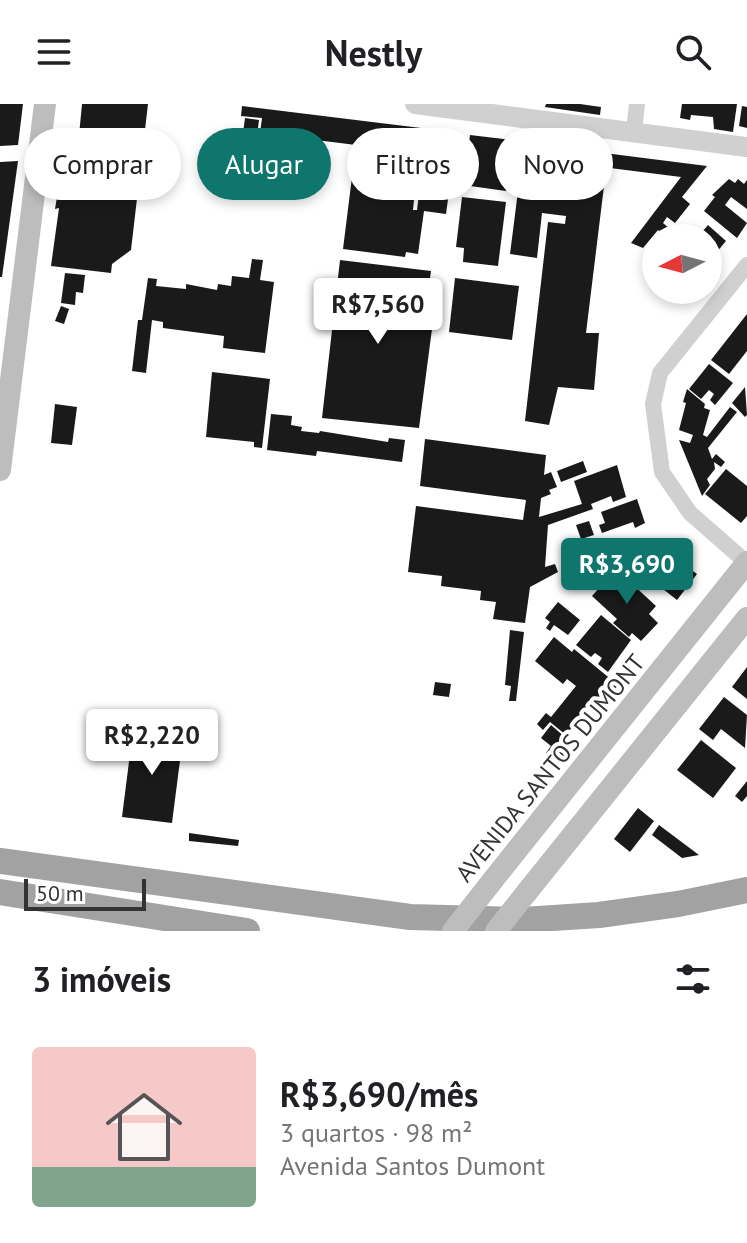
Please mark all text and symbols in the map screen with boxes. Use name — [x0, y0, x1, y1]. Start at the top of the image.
text: Nestly — [325, 29, 422, 76]
icon: menu — [32, 30, 76, 74]
icon: search — [671, 30, 715, 74]
chip: Comprar — [24, 128, 181, 200]
chip: Alugar — [197, 128, 331, 200]
chip: Filtros — [347, 128, 479, 200]
chip: Novo — [495, 128, 613, 200]
north arrow — [642, 224, 722, 304]
map controls — [642, 224, 722, 304]
pin: R$7,560 — [304, 278, 452, 346]
text: R$7,560 — [332, 287, 424, 320]
pin: R$3,690 — [553, 538, 701, 606]
text: R$3,690 — [579, 547, 675, 580]
street label: AVENIDA SANTOS DUMONT — [449, 648, 651, 888]
pin: R$2,220 — [78, 709, 226, 777]
text: R$2,220 — [104, 718, 200, 751]
scale bar — [24, 875, 146, 911]
text: 50 m — [36, 879, 84, 907]
text: 3 imóveis — [32, 957, 171, 1001]
icon: filters — [671, 957, 715, 1001]
text: R$3,690/mês — [280, 1072, 478, 1116]
icon: home — [96, 1079, 192, 1175]
text: 3 quartos · 98 m² — [280, 1116, 472, 1149]
text: Avenida Santos Dumont — [280, 1149, 545, 1182]

